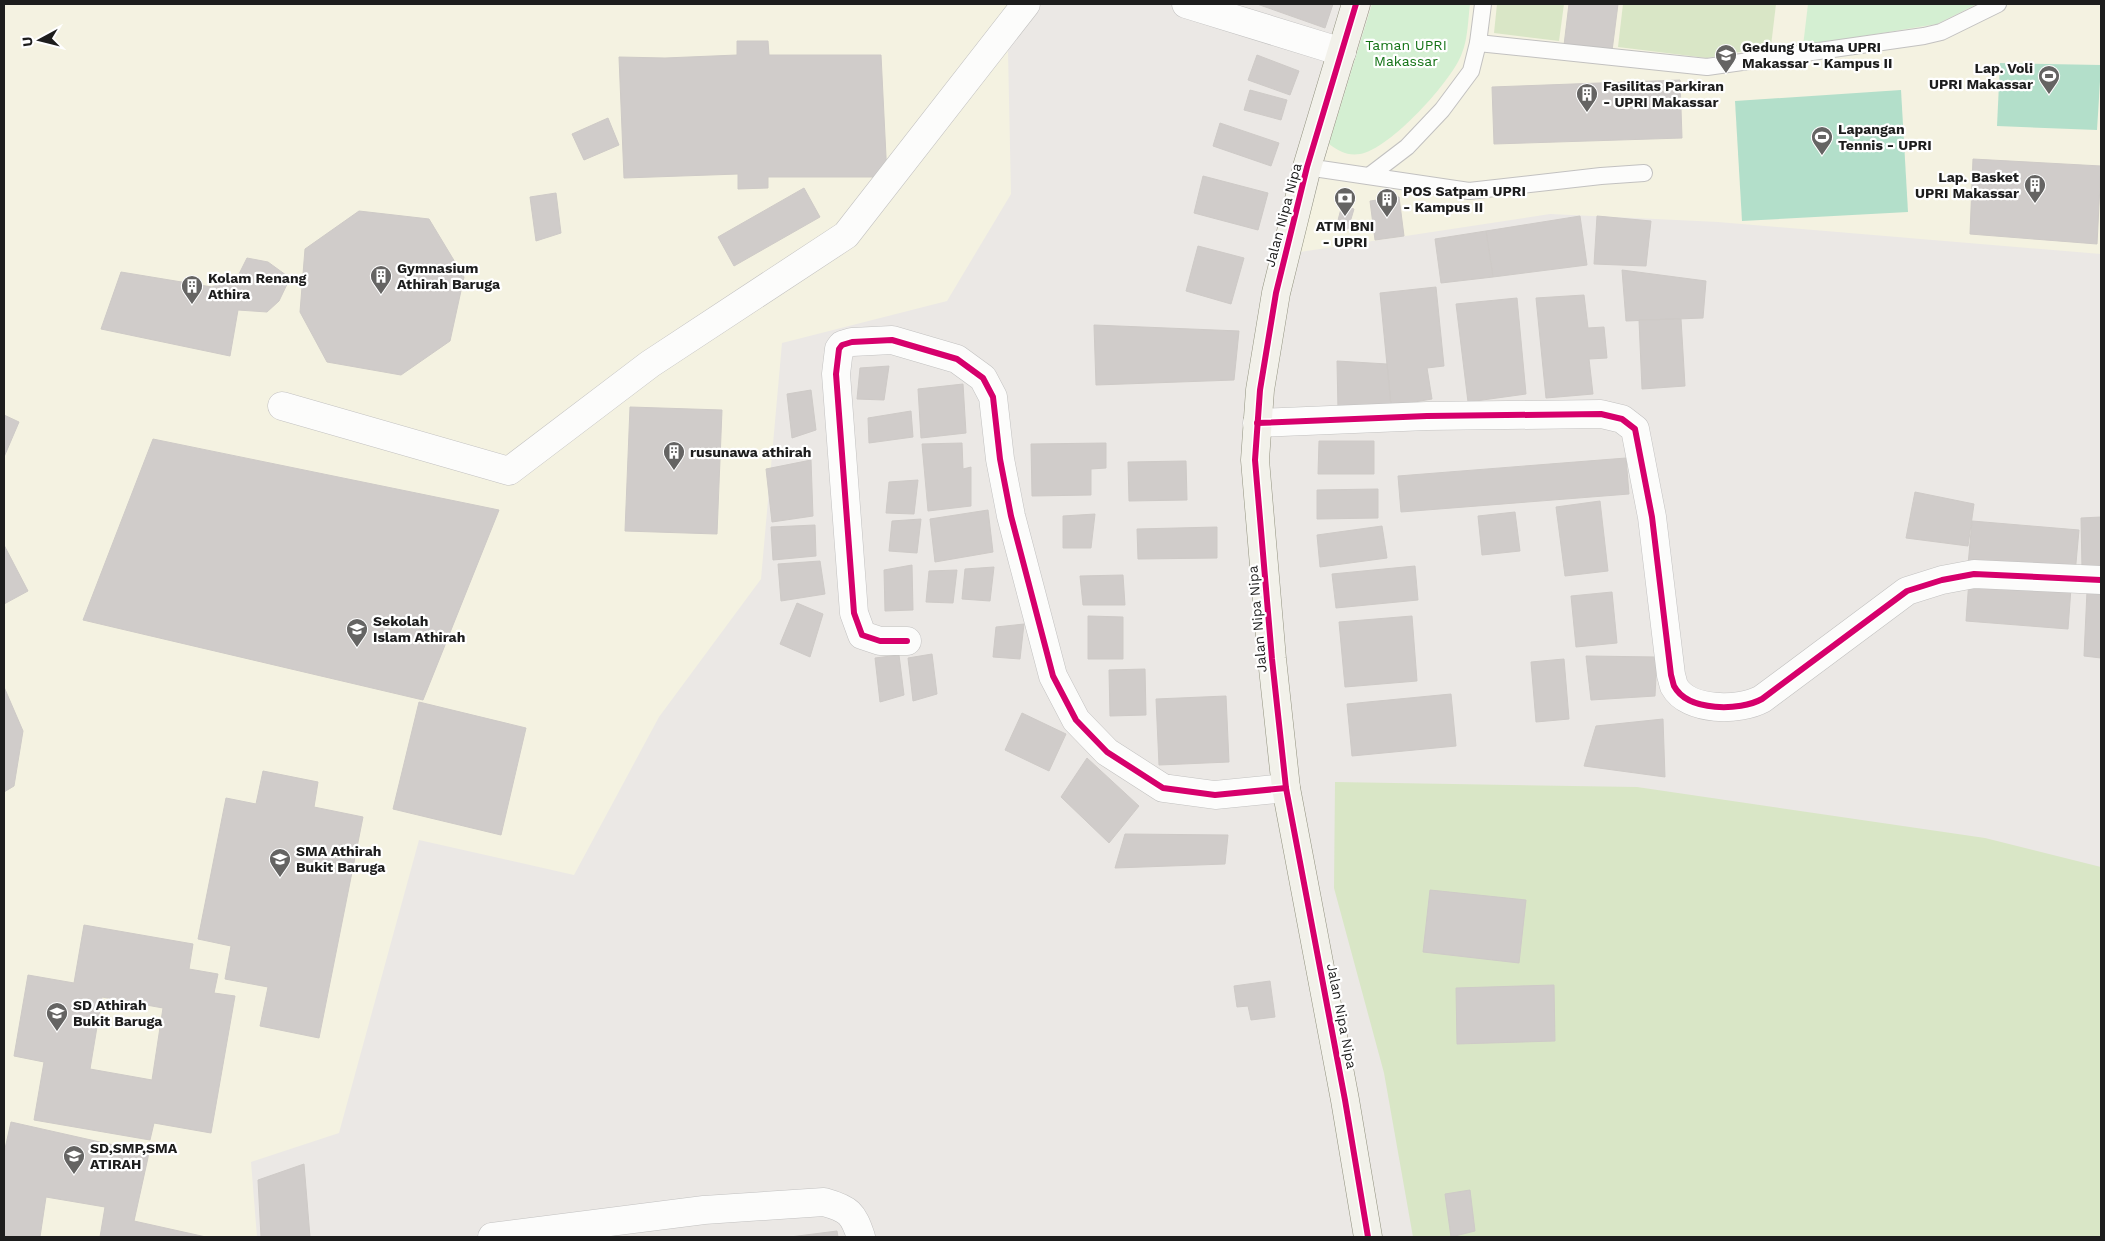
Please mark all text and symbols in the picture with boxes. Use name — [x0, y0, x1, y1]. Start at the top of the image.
north arrow — [15, 15, 65, 65]
text: U — [19, 36, 36, 47]
park label: Taman UPRI Makassar — [1365, 37, 1447, 69]
place label: Gedung Utama UPRI Makassar - Kampus II — [1742, 39, 1893, 71]
school or university icon: Gedung Utama UPRI Makassar - Kampus II — [1714, 43, 1738, 74]
place label: Lap. Voli UPRI Makassar — [1929, 60, 2033, 92]
sports icon: Lap. Voli UPRI Makassar — [2037, 64, 2061, 95]
place label: Fasilitas Parkiran - UPRI Makassar — [1603, 78, 1724, 110]
building icon: Fasilitas Parkiran - UPRI Makassar — [1575, 82, 1599, 113]
place label: Lapangan Tennis - UPRI — [1838, 121, 1932, 153]
sports icon: Lapangan Tennis - UPRI — [1810, 125, 1834, 156]
street label: Jalan Nipa Nipa — [1261, 161, 1305, 269]
place label: Lap. Basket UPRI Makassar — [1915, 169, 2019, 201]
building icon: Lap. Basket UPRI Makassar — [2023, 173, 2047, 204]
place label: POS Satpam UPRI - Kampus II — [1403, 183, 1526, 215]
bank icon: ATM BNI - UPRI — [1333, 186, 1357, 217]
building icon: POS Satpam UPRI - Kampus II — [1375, 187, 1399, 218]
place label: ATM BNI - UPRI — [1316, 218, 1374, 250]
place label: Gymnasium Athirah Baruga — [397, 260, 501, 292]
building icon: Gymnasium Athirah Baruga — [369, 264, 393, 295]
place label: Kolam Renang Athira — [208, 270, 307, 302]
building icon: Kolam Renang Athira — [180, 274, 204, 305]
building icon: rusunawa athirah — [662, 440, 686, 471]
place label: rusunawa athirah — [690, 444, 811, 460]
street label: Jalan Nipa Nipa — [1244, 565, 1270, 673]
place label: Sekolah Islam Athirah — [373, 613, 465, 645]
school or university icon: Sekolah Islam Athirah — [345, 617, 369, 648]
place label: SMA Athirah Bukit Baruga — [296, 843, 386, 875]
school or university icon: SMA Athirah Bukit Baruga — [268, 847, 292, 878]
street label: Jalan Nipa Nipa — [1324, 962, 1360, 1070]
place label: SD Athirah Bukit Baruga — [73, 997, 163, 1029]
school or university icon: SD Athirah Bukit Baruga — [45, 1001, 69, 1032]
place label: SD,SMP,SMA ATIRAH — [90, 1140, 178, 1172]
school or university icon: SD,SMP,SMA ATIRAH — [62, 1144, 86, 1175]

